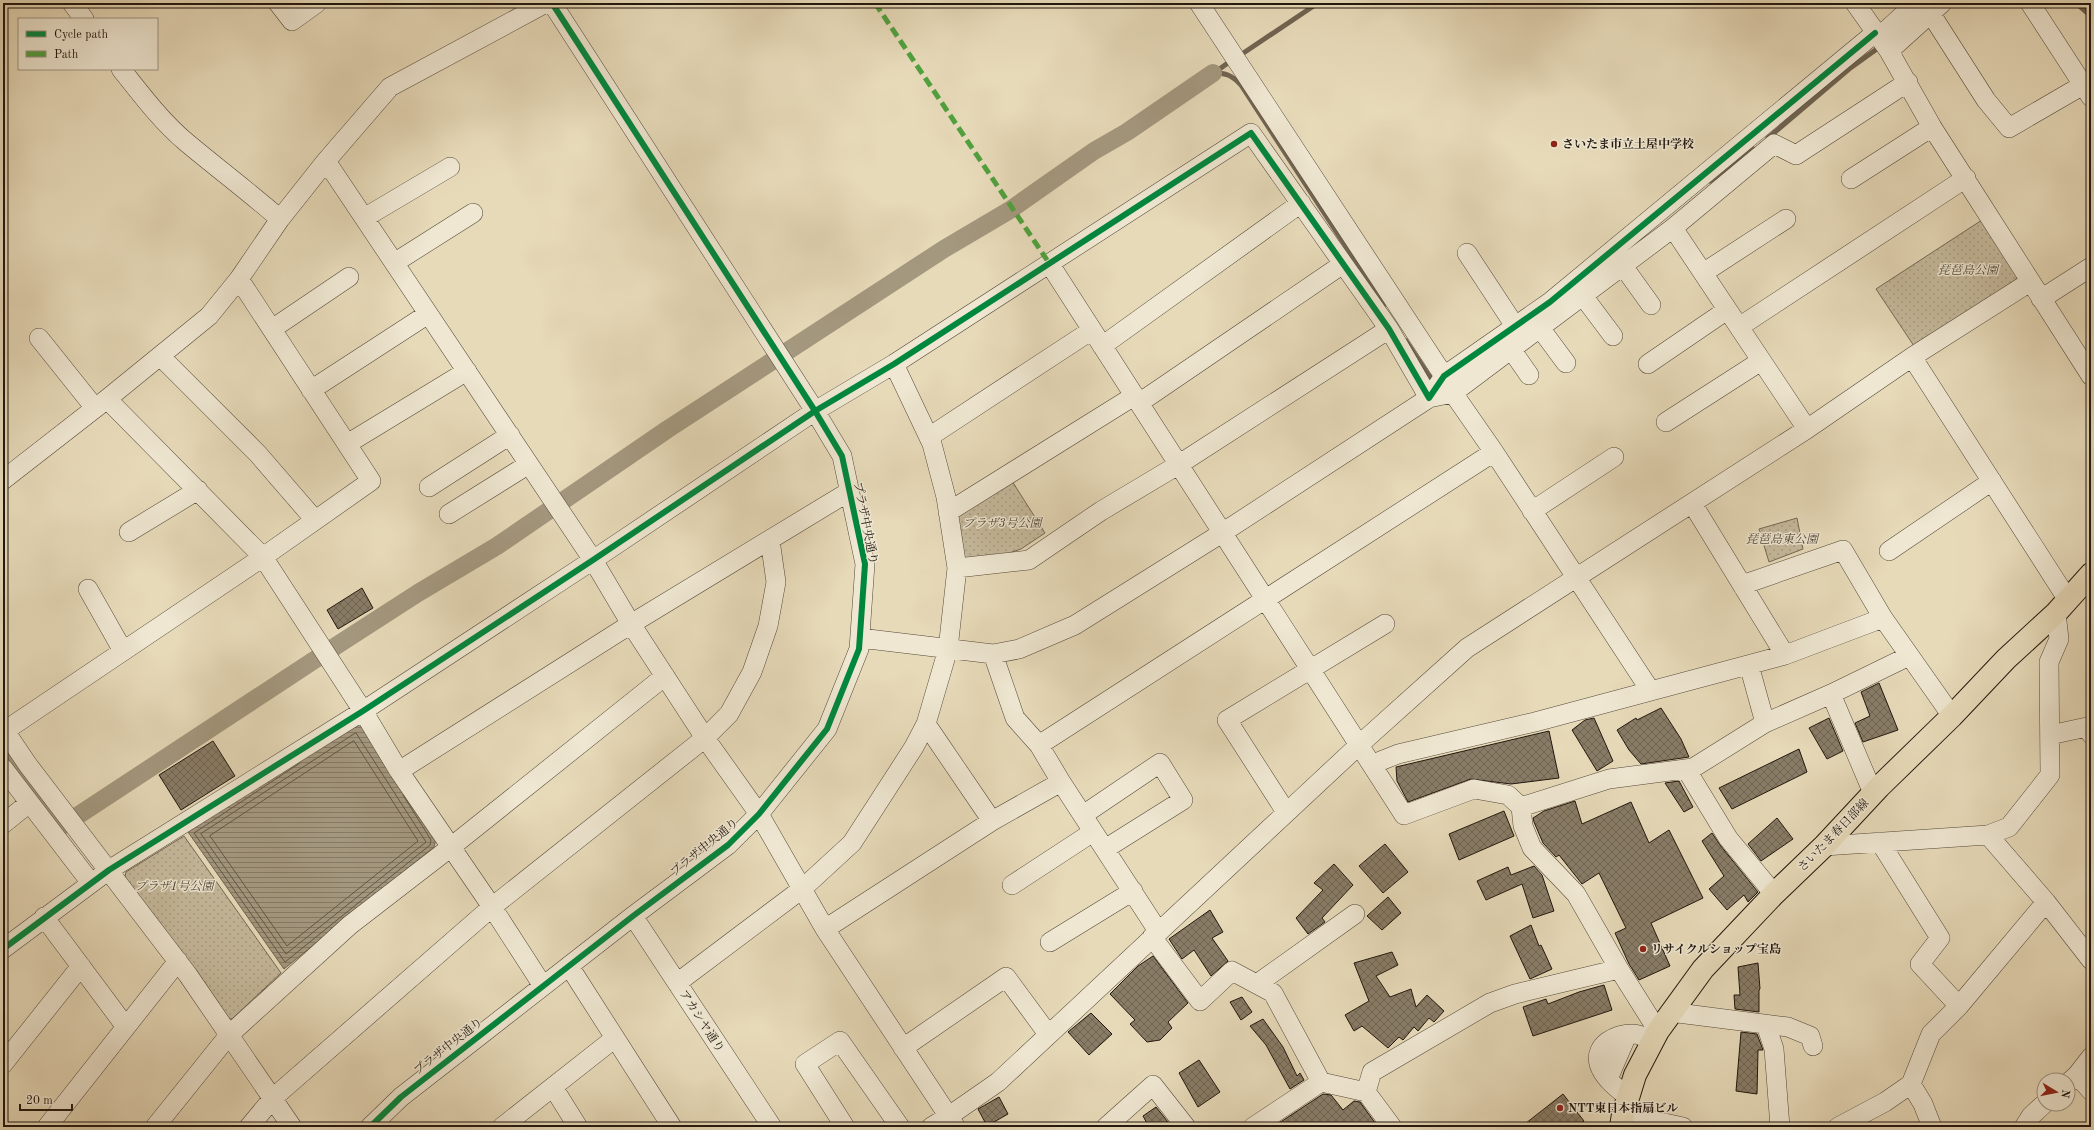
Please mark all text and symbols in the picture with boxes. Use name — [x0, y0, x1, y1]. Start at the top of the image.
legend — [18, 18, 158, 70]
text: Cycle path — [54, 29, 109, 41]
text: Path — [54, 49, 79, 61]
place label: さいたま市立土屋中学校 — [1562, 137, 1694, 151]
marker: さいたま市立土屋中学校 — [1549, 139, 1559, 149]
park label: 琵琶島公園 — [1938, 263, 2000, 277]
street label: プラザ中央通り — [851, 480, 881, 566]
park label: プラザ3号公園 — [963, 517, 1043, 530]
park label: 琵琶島東公園 — [1746, 532, 1820, 546]
street label: さいたま春日部線 — [1795, 796, 1871, 874]
street label: プラザ中央通り — [667, 815, 741, 879]
park label: プラザ1号公園 — [135, 880, 215, 893]
place label: リサイクルショップ宝島 — [1651, 942, 1782, 956]
marker: リサイクルショップ宝島 — [1638, 944, 1648, 954]
street label: アカシヤ通り — [677, 988, 727, 1055]
street label: プラザ中央通り — [411, 1015, 485, 1077]
north arrow — [2036, 1072, 2076, 1112]
scale bar — [20, 1086, 72, 1112]
text: N — [2058, 1088, 2071, 1099]
text: 20 m — [26, 1095, 53, 1107]
place label: NTT東日本指扇ビル — [1568, 1101, 1678, 1115]
marker: NTT東日本指扇ビル — [1555, 1103, 1565, 1113]

